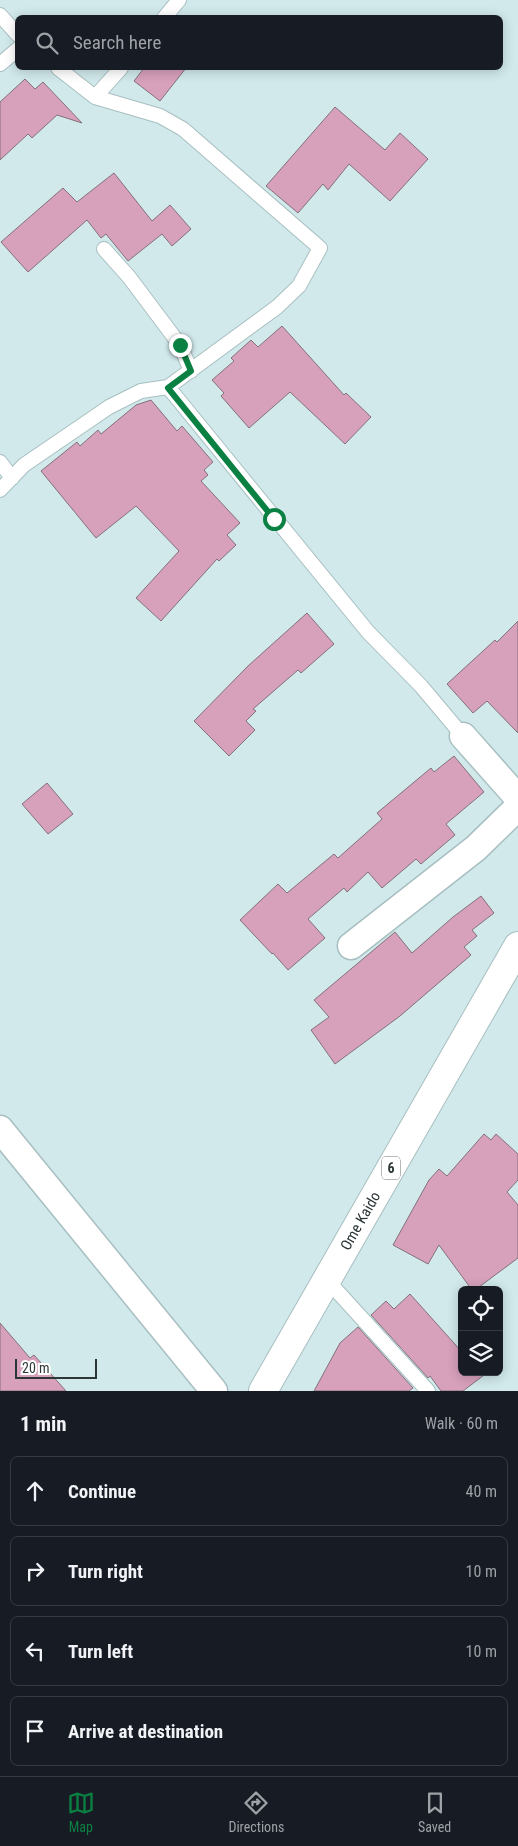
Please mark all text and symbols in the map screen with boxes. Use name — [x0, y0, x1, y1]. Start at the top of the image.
search box — [15, 15, 503, 70]
icon: search — [33, 29, 61, 57]
text: Search here — [73, 31, 161, 54]
route end — [169, 334, 192, 357]
route start — [263, 508, 286, 531]
road number: 6 — [382, 1156, 400, 1180]
street label: Ome Kaido — [337, 1188, 384, 1253]
map controls — [458, 1286, 503, 1376]
button: locate — [458, 1286, 503, 1331]
button: layers — [458, 1331, 503, 1376]
scale bar — [15, 1356, 98, 1379]
text: 20 m — [22, 1360, 50, 1376]
text: 1 min — [20, 1412, 67, 1436]
text: Walk · 60 m — [425, 1414, 498, 1433]
icon: ahead — [21, 1477, 49, 1505]
text: Continue — [68, 1480, 136, 1503]
text: 40 m — [465, 1482, 497, 1501]
icon: right — [21, 1557, 49, 1585]
text: Turn right — [68, 1560, 143, 1583]
text: 10 m — [465, 1562, 497, 1581]
icon: left — [21, 1637, 49, 1665]
text: Turn left — [68, 1640, 133, 1663]
text: 10 m — [465, 1642, 497, 1661]
icon: arrive — [21, 1717, 49, 1745]
text: Arrive at destination — [68, 1720, 223, 1743]
tab: Map — [67, 1789, 95, 1835]
tab: Directions — [228, 1789, 284, 1835]
tab: Saved — [418, 1789, 451, 1835]

